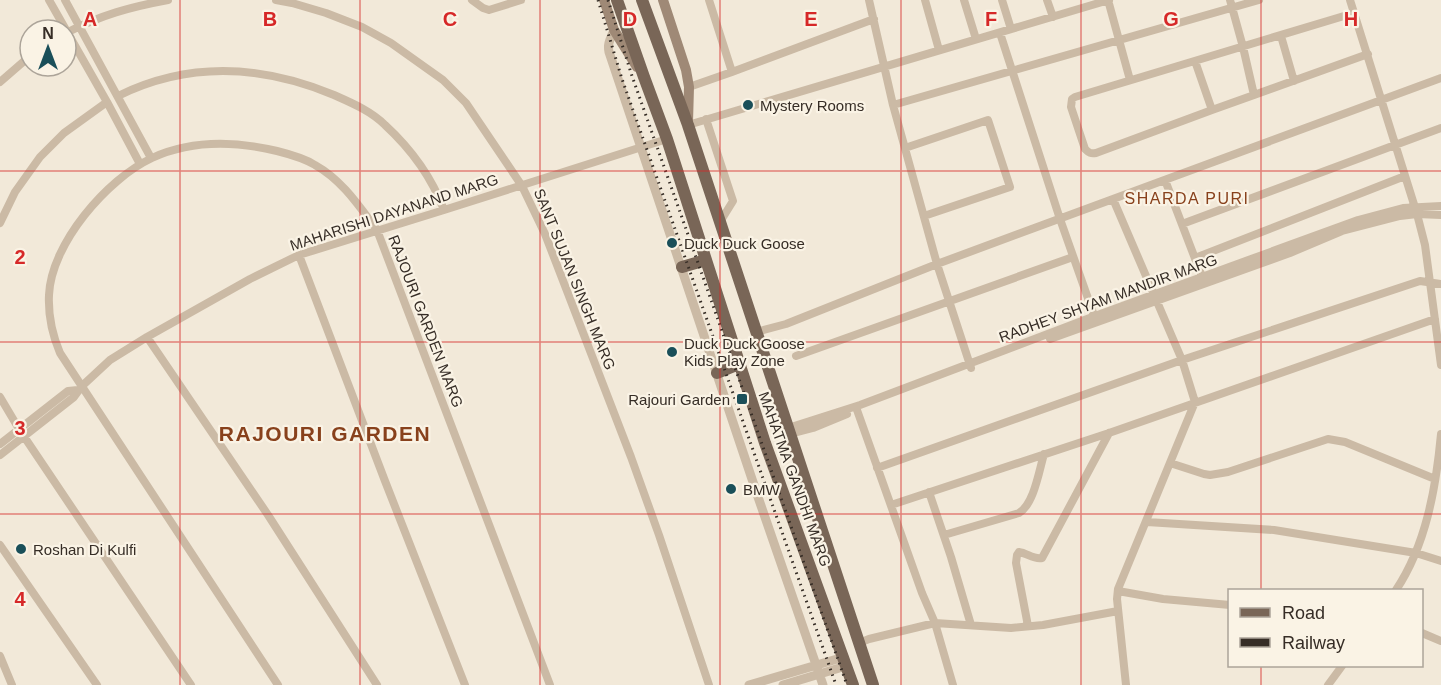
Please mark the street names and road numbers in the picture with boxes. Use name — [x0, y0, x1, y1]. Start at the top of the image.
street label: MAHARISHI DAYANAND MARG — [288, 170, 500, 254]
street label: SANT SUJAN SINGH MARG — [531, 186, 619, 372]
street label: RAJOURI GARDEN MARG — [385, 232, 467, 410]
street label: RADHEY SHYAM MANDIR MARG — [996, 250, 1220, 346]
street label: MAHATMA GANDHI MARG — [755, 389, 835, 569]

